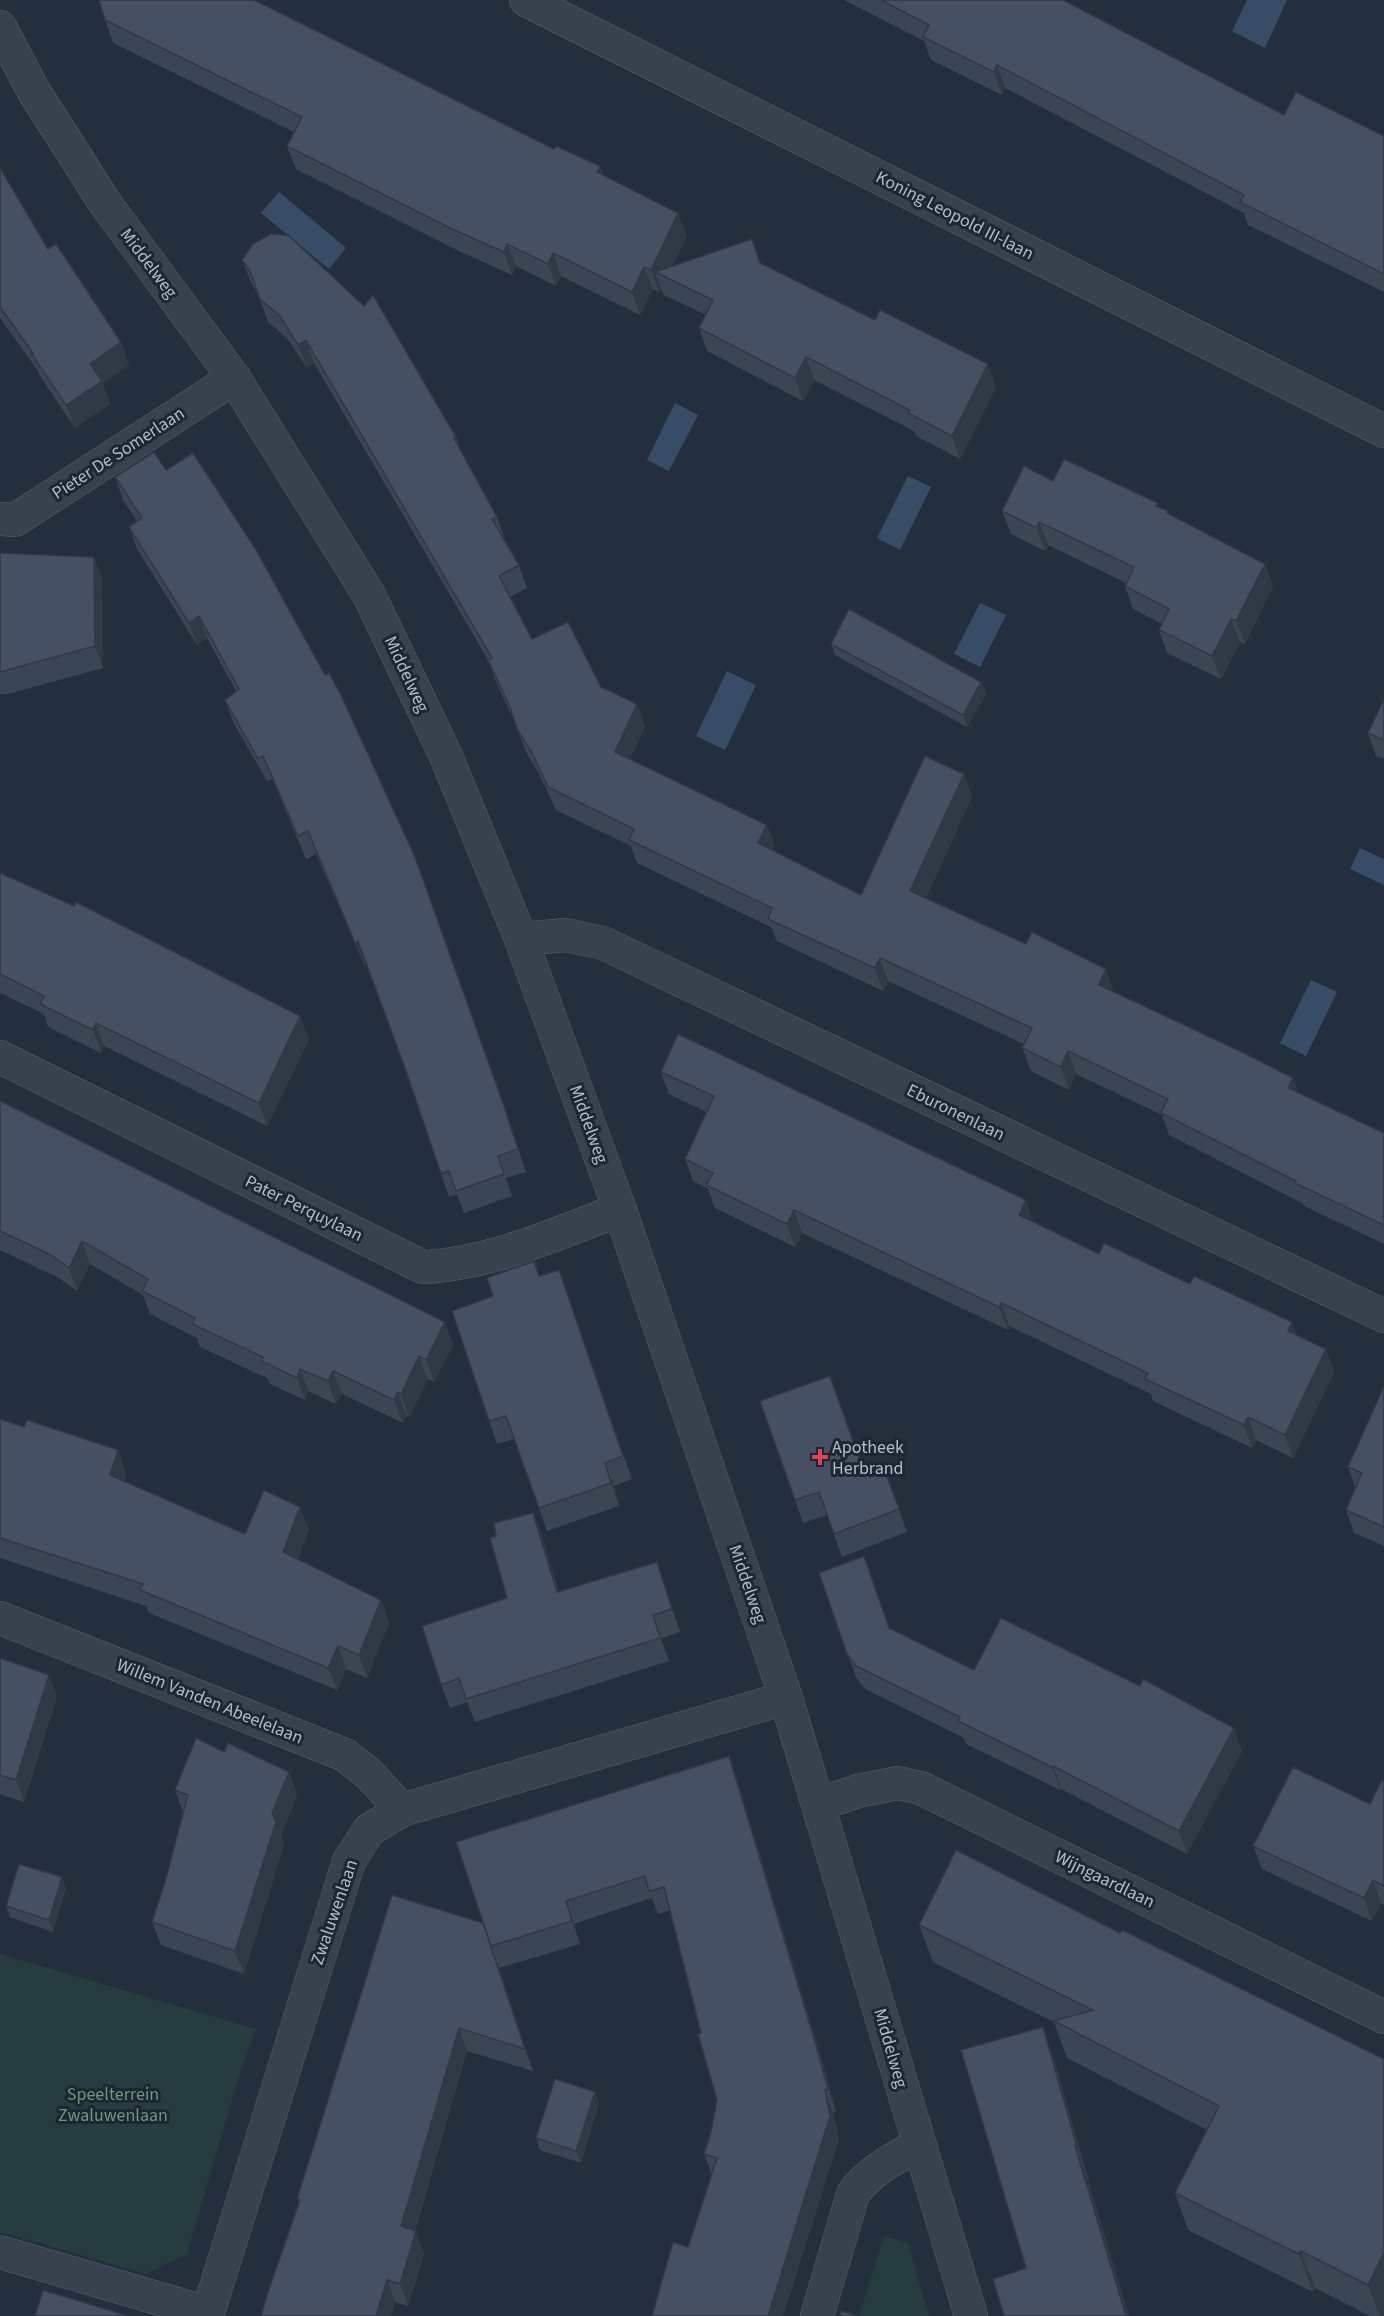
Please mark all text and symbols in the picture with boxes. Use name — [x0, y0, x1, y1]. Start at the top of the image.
street label: Koning Leopold III-laan — [871, 165, 1038, 266]
street label: Middelweg — [114, 223, 183, 303]
street label: Pieter De Somerlaan — [47, 401, 190, 506]
street label: Middelweg — [378, 632, 435, 717]
street label: Eburonenlaan — [903, 1078, 1009, 1147]
street label: Middelweg — [563, 1082, 614, 1167]
street label: Pater Perquylaan — [241, 1169, 367, 1248]
place label: Apotheek Herbrand — [832, 1435, 904, 1481]
marker: Apotheek Herbrand — [813, 1450, 827, 1464]
street label: Middelweg — [722, 1541, 773, 1627]
street label: Willem Vanden Abeelelaan — [113, 1653, 307, 1750]
street label: Wijngaardlaan — [1051, 1844, 1159, 1914]
street label: Zwaluwenlaan — [305, 1856, 364, 1968]
street label: Middelweg — [867, 2005, 914, 2091]
park label: Speelterrein Zwaluwenlaan — [58, 2082, 168, 2128]

